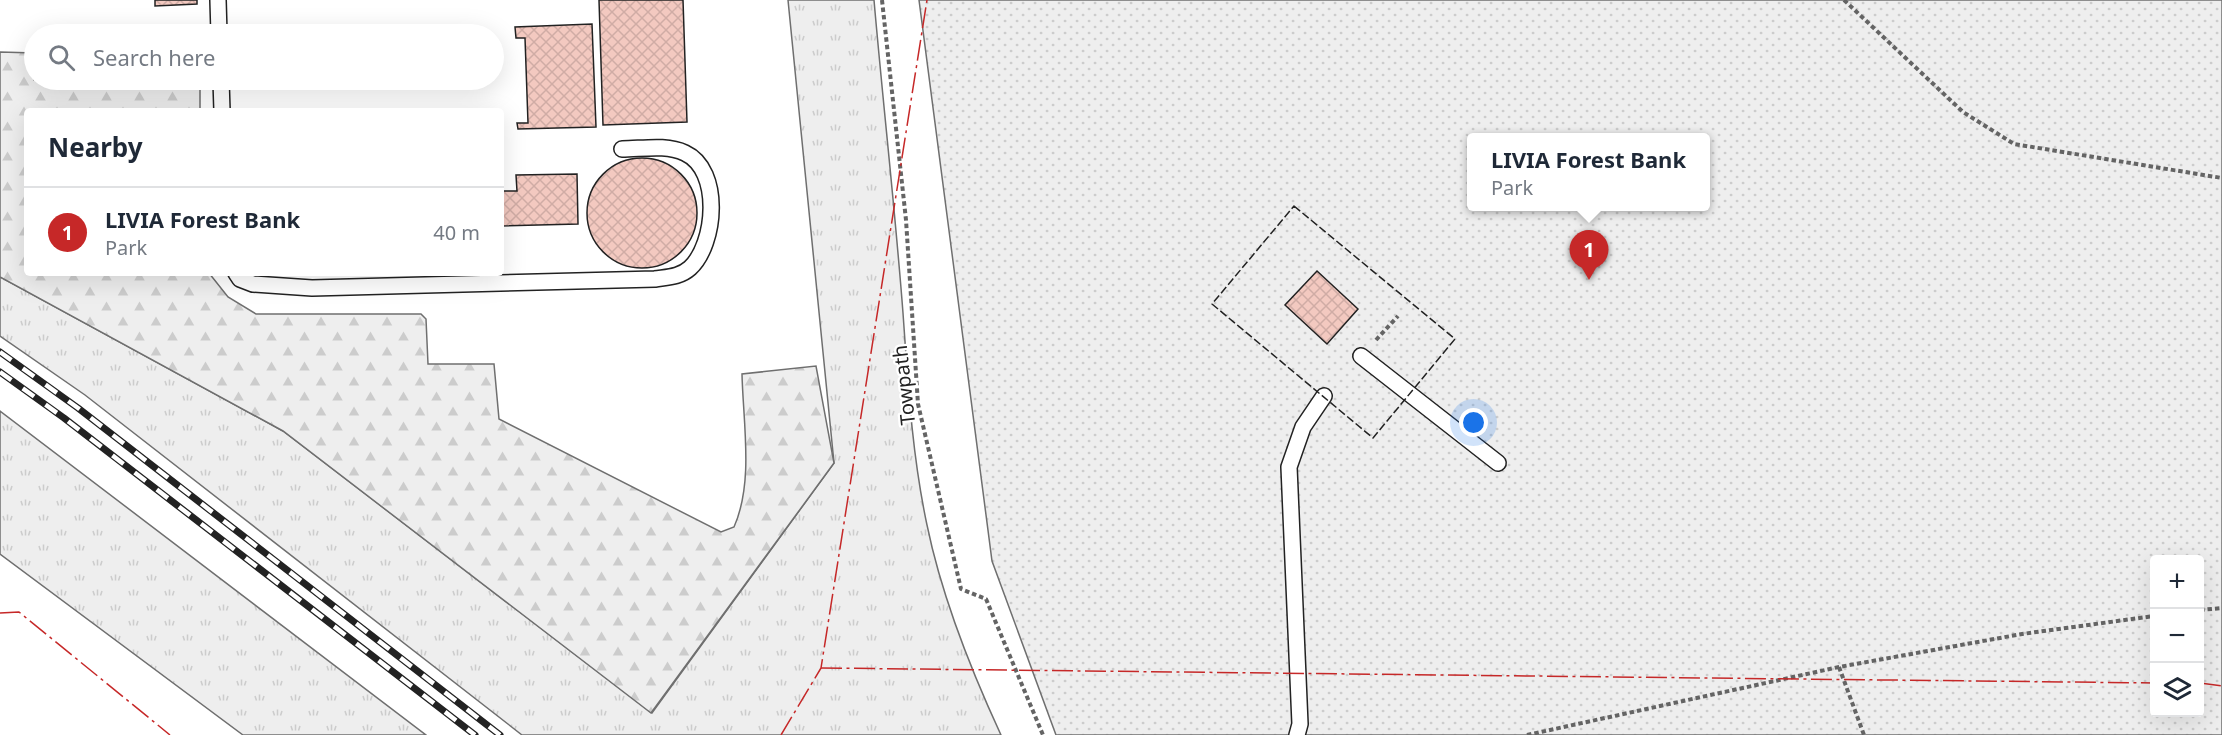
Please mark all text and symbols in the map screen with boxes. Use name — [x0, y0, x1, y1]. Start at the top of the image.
search box — [24, 24, 504, 90]
icon: search — [45, 41, 78, 74]
text: Search here — [93, 42, 215, 72]
text: Nearby — [48, 129, 143, 165]
popup — [1467, 133, 1710, 211]
text: LIVIA Forest Bank — [1491, 144, 1686, 174]
text: Park — [1491, 174, 1533, 201]
text: LIVIA Forest Bank — [105, 204, 300, 234]
text: 1 — [62, 219, 73, 246]
text: 40 m — [433, 219, 480, 246]
pin: 1 — [1570, 230, 1608, 280]
text: Park — [105, 234, 147, 261]
street label: Towpath — [886, 344, 921, 426]
your location — [1459, 408, 1488, 437]
map controls — [2150, 555, 2204, 717]
button: + — [2150, 555, 2204, 609]
button: − — [2150, 609, 2204, 663]
button: layers — [2150, 663, 2204, 717]

